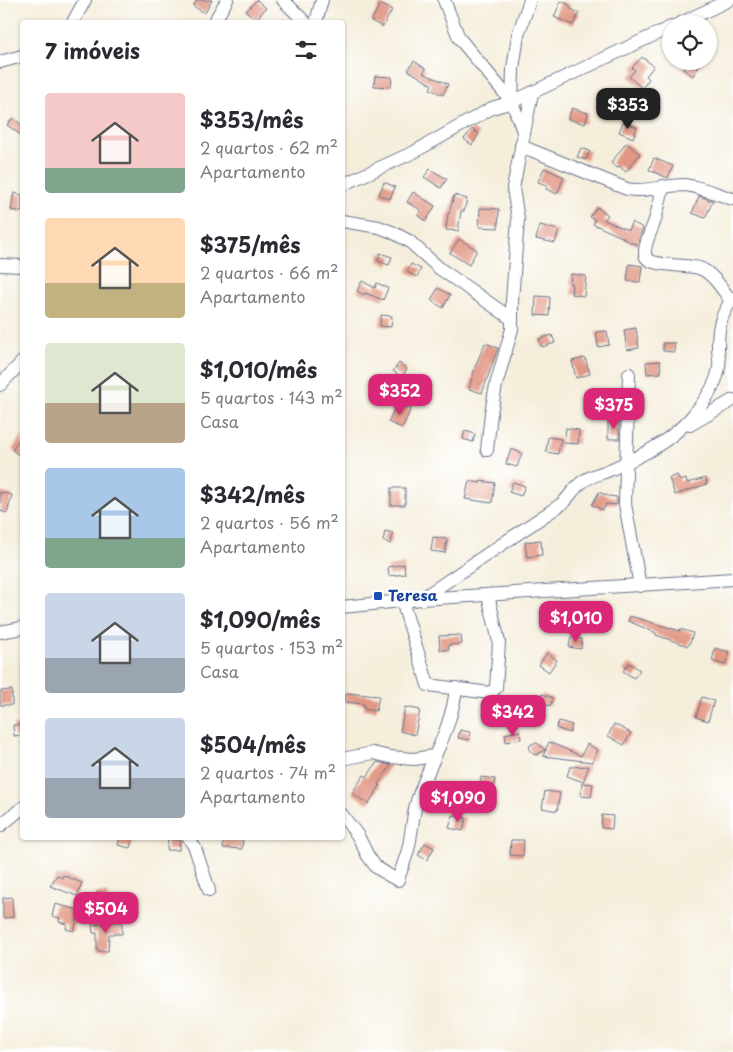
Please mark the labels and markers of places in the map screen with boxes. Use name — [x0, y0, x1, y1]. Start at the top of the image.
pin: $353 — [598, 88, 658, 130]
pin: $352 — [370, 374, 430, 416]
pin: $375 — [584, 388, 644, 430]
place label: Teresa — [388, 583, 438, 606]
marker: Teresa — [372, 590, 384, 602]
pin: $1,010 — [535, 600, 617, 643]
pin: $342 — [483, 694, 543, 737]
pin: $1,090 — [417, 780, 499, 823]
pin: $504 — [76, 892, 136, 934]

